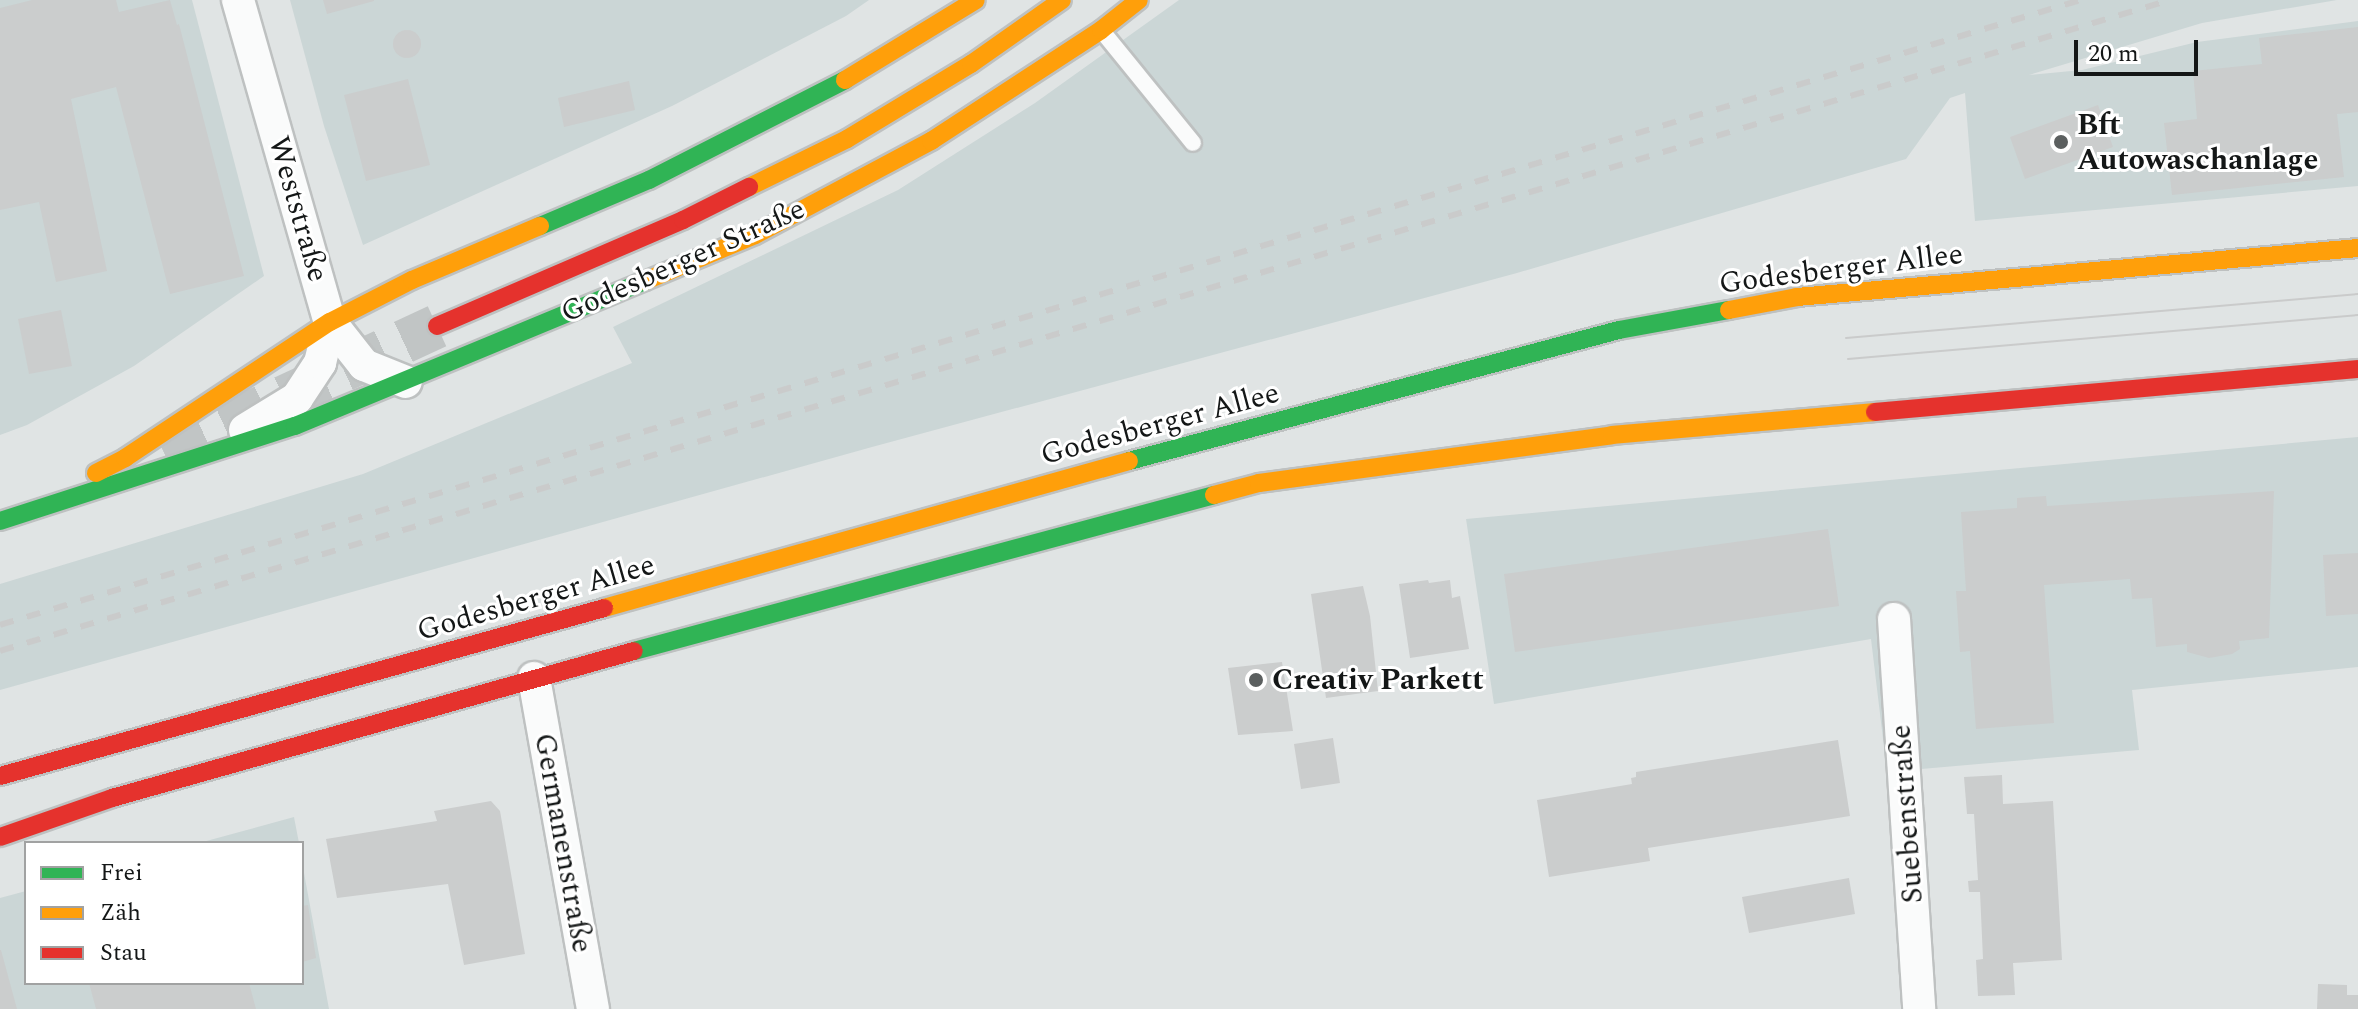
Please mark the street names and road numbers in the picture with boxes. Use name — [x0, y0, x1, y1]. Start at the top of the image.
street label: Weststraße — [260, 132, 336, 286]
street label: Godesberger Straße — [555, 191, 811, 331]
street label: Godesberger Allee — [1717, 236, 1965, 302]
street label: Godesberger Allee — [1037, 375, 1283, 473]
street label: Godesberger Allee — [413, 547, 659, 649]
street label: Suebenstraße — [1883, 723, 1931, 905]
street label: Germanenstraße — [526, 730, 600, 956]

